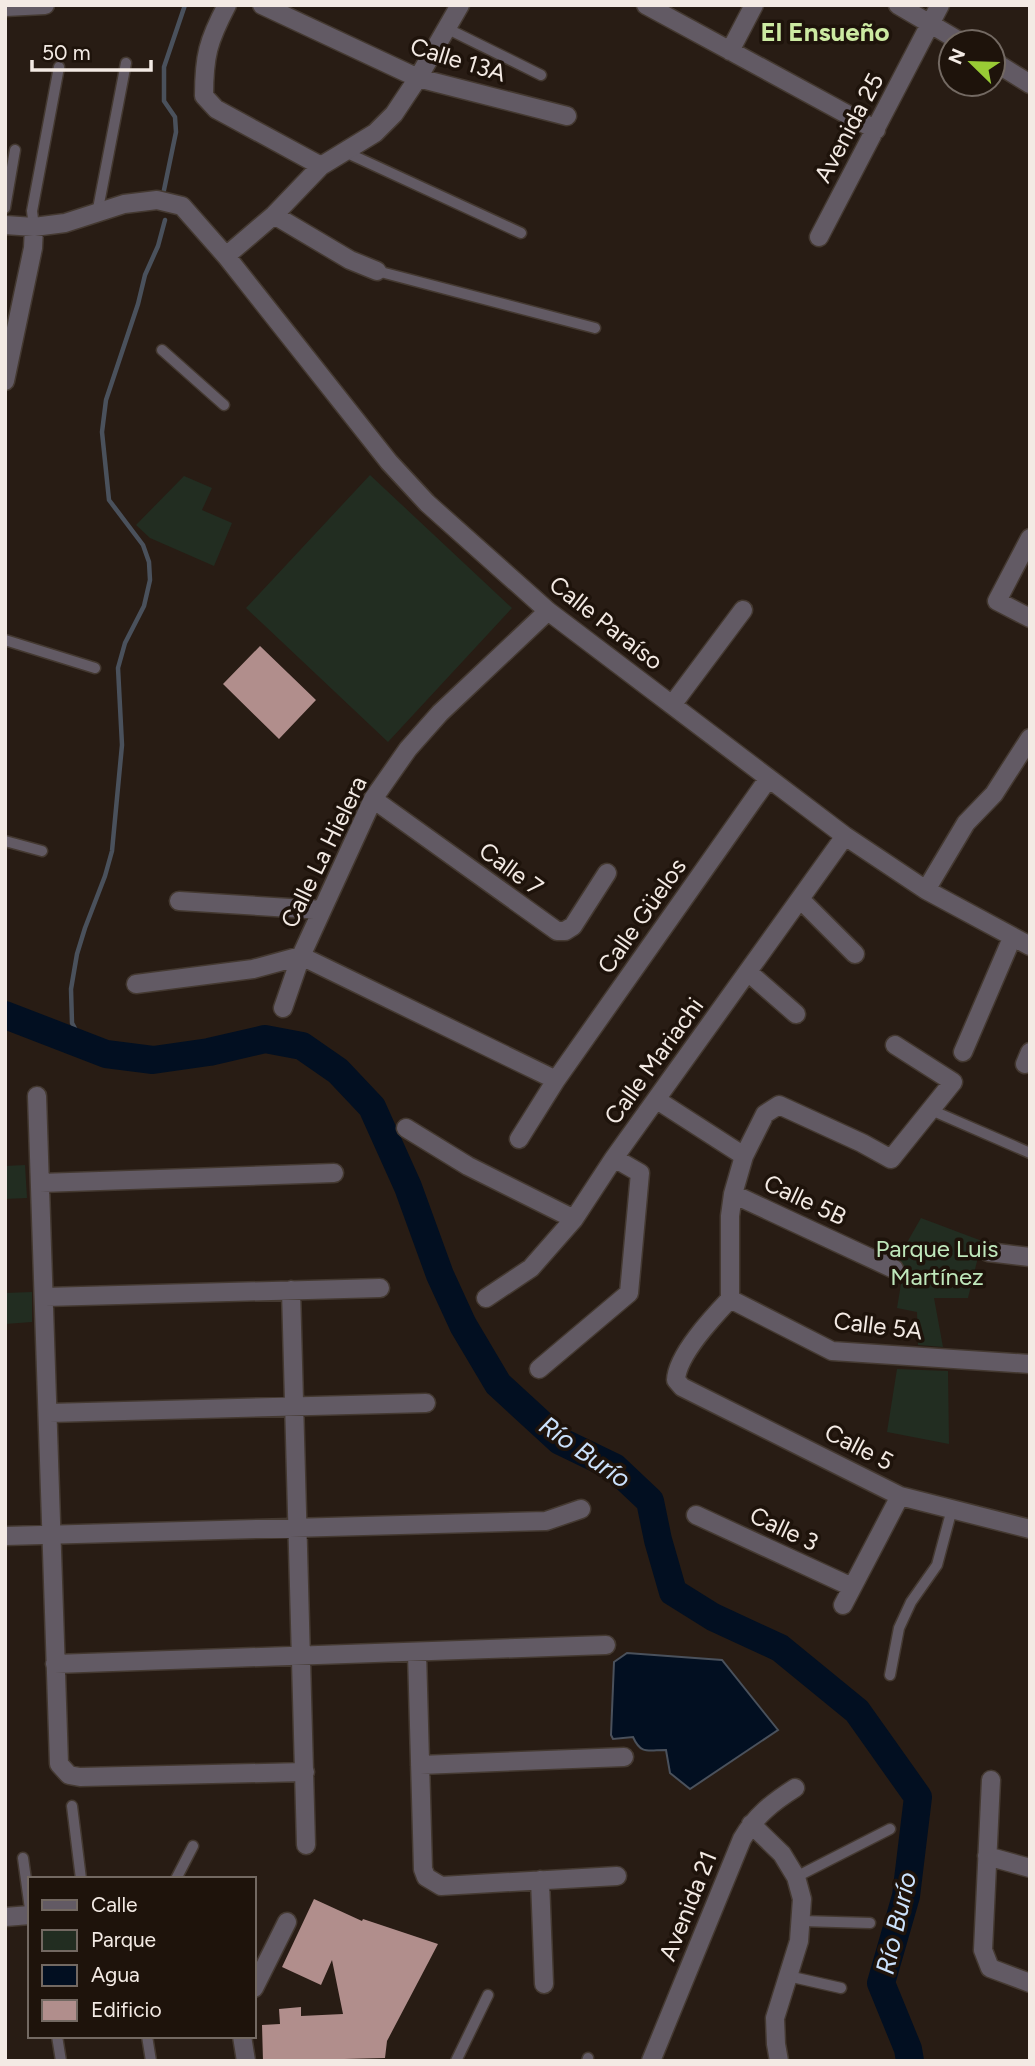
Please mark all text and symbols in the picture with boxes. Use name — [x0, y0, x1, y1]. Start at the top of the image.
district label: El Ensueño — [760, 16, 890, 48]
scale bar — [32, 28, 150, 72]
north arrow — [937, 28, 1007, 98]
street label: Calle 13A — [407, 31, 510, 88]
text: 50 m — [42, 40, 91, 65]
text: N — [943, 45, 970, 68]
street label: Avenida 25 — [808, 68, 889, 187]
street label: Calle Paraíso — [544, 569, 669, 676]
street label: Calle La Hielera — [274, 771, 373, 932]
street label: Calle 7 — [474, 836, 549, 902]
street label: Calle Güelos — [591, 852, 692, 979]
street label: Calle Mariachi — [598, 992, 709, 1130]
street label: Calle 5B — [759, 1168, 851, 1231]
park label: Parque Luis Martínez — [876, 1234, 998, 1291]
street label: Calle 5A — [832, 1306, 925, 1345]
water label: Río Burío — [533, 1409, 637, 1495]
street label: Calle 5 — [820, 1417, 898, 1476]
street label: Calle 3 — [745, 1500, 823, 1557]
street label: Avenida 21 — [652, 1847, 723, 1965]
water label: Río Burío — [869, 1869, 923, 1977]
legend — [28, 1877, 256, 2038]
text: Calle — [91, 1892, 138, 1917]
text: Parque — [91, 1927, 156, 1952]
text: Agua — [91, 1962, 140, 1987]
text: Edificio — [91, 1997, 162, 2022]

